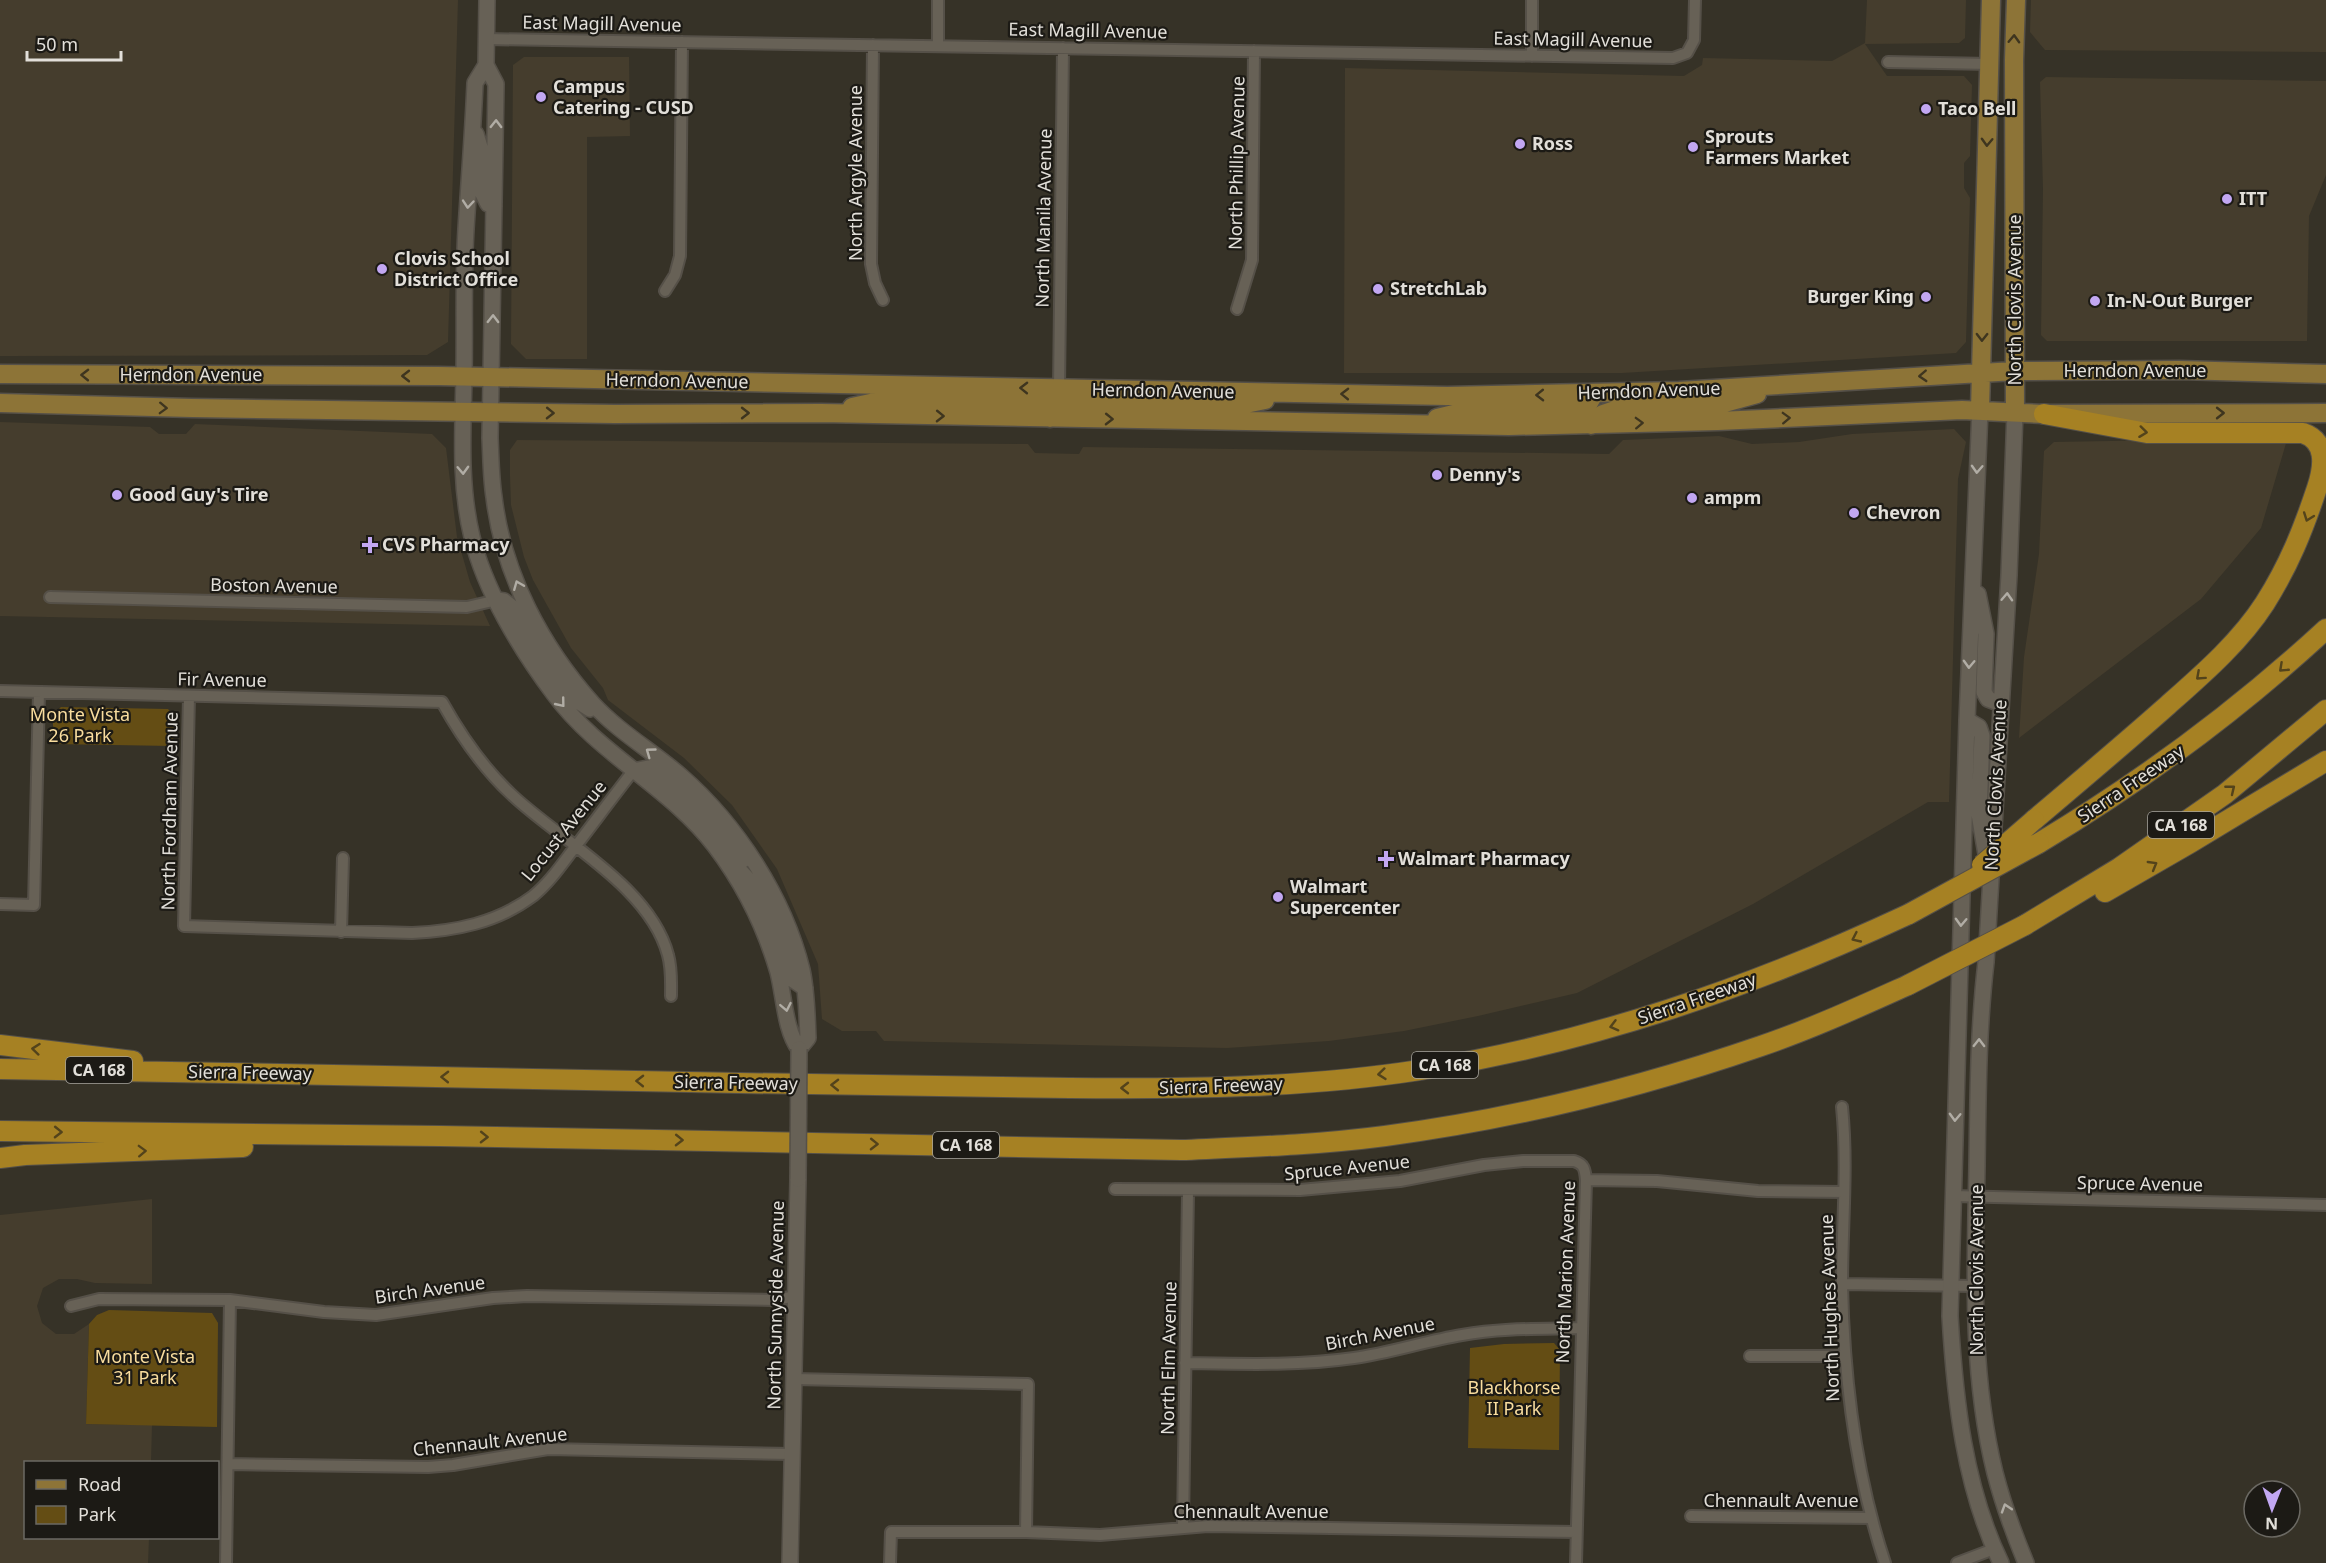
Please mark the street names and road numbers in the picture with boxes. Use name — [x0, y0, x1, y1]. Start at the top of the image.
street label: East Magill Avenue — [522, 10, 682, 36]
street label: East Magill Avenue — [1008, 17, 1168, 43]
street label: East Magill Avenue — [1493, 26, 1653, 52]
street label: North Phillip Avenue — [1222, 76, 1250, 250]
street label: North Argyle Avenue — [843, 85, 867, 261]
street label: North Manila Avenue — [1029, 128, 1057, 308]
street label: North Clovis Avenue — [2002, 214, 2026, 386]
street label: Herndon Avenue — [2063, 358, 2207, 382]
street label: Herndon Avenue — [119, 362, 263, 386]
street label: Herndon Avenue — [605, 367, 749, 393]
street label: Herndon Avenue — [1577, 376, 1721, 404]
street label: Herndon Avenue — [1091, 377, 1235, 403]
street label: Boston Avenue — [210, 572, 338, 598]
street label: Fir Avenue — [177, 666, 267, 692]
street label: North Clovis Avenue — [1979, 699, 2011, 871]
street label: North Fordham Avenue — [155, 711, 183, 910]
street label: Sierra Freeway — [2072, 738, 2189, 828]
street label: Locust Avenue — [515, 775, 611, 886]
road number: CA 168 — [2148, 812, 2214, 838]
street label: Sierra Freeway — [1634, 966, 1760, 1030]
road number: CA 168 — [1412, 1052, 1478, 1078]
road number: CA 168 — [66, 1057, 132, 1083]
street label: Sierra Freeway — [188, 1059, 313, 1085]
street label: Sierra Freeway — [674, 1069, 799, 1095]
street label: Sierra Freeway — [1159, 1071, 1284, 1099]
road number: CA 168 — [933, 1132, 999, 1158]
street label: Spruce Avenue — [1283, 1148, 1411, 1186]
street label: Spruce Avenue — [2077, 1170, 2203, 1196]
street label: North Marion Avenue — [1550, 1180, 1580, 1364]
street label: North Clovis Avenue — [1964, 1184, 1988, 1356]
street label: North Sunnyside Avenue — [761, 1200, 789, 1410]
street label: North Hughes Avenue — [1814, 1214, 1844, 1402]
street label: Birch Avenue — [373, 1269, 487, 1309]
street label: North Elm Avenue — [1155, 1281, 1181, 1435]
street label: Birch Avenue — [1323, 1311, 1437, 1355]
street label: Chennault Avenue — [411, 1421, 568, 1461]
street label: Chennault Avenue — [1703, 1488, 1859, 1512]
street label: Chennault Avenue — [1173, 1499, 1329, 1523]

